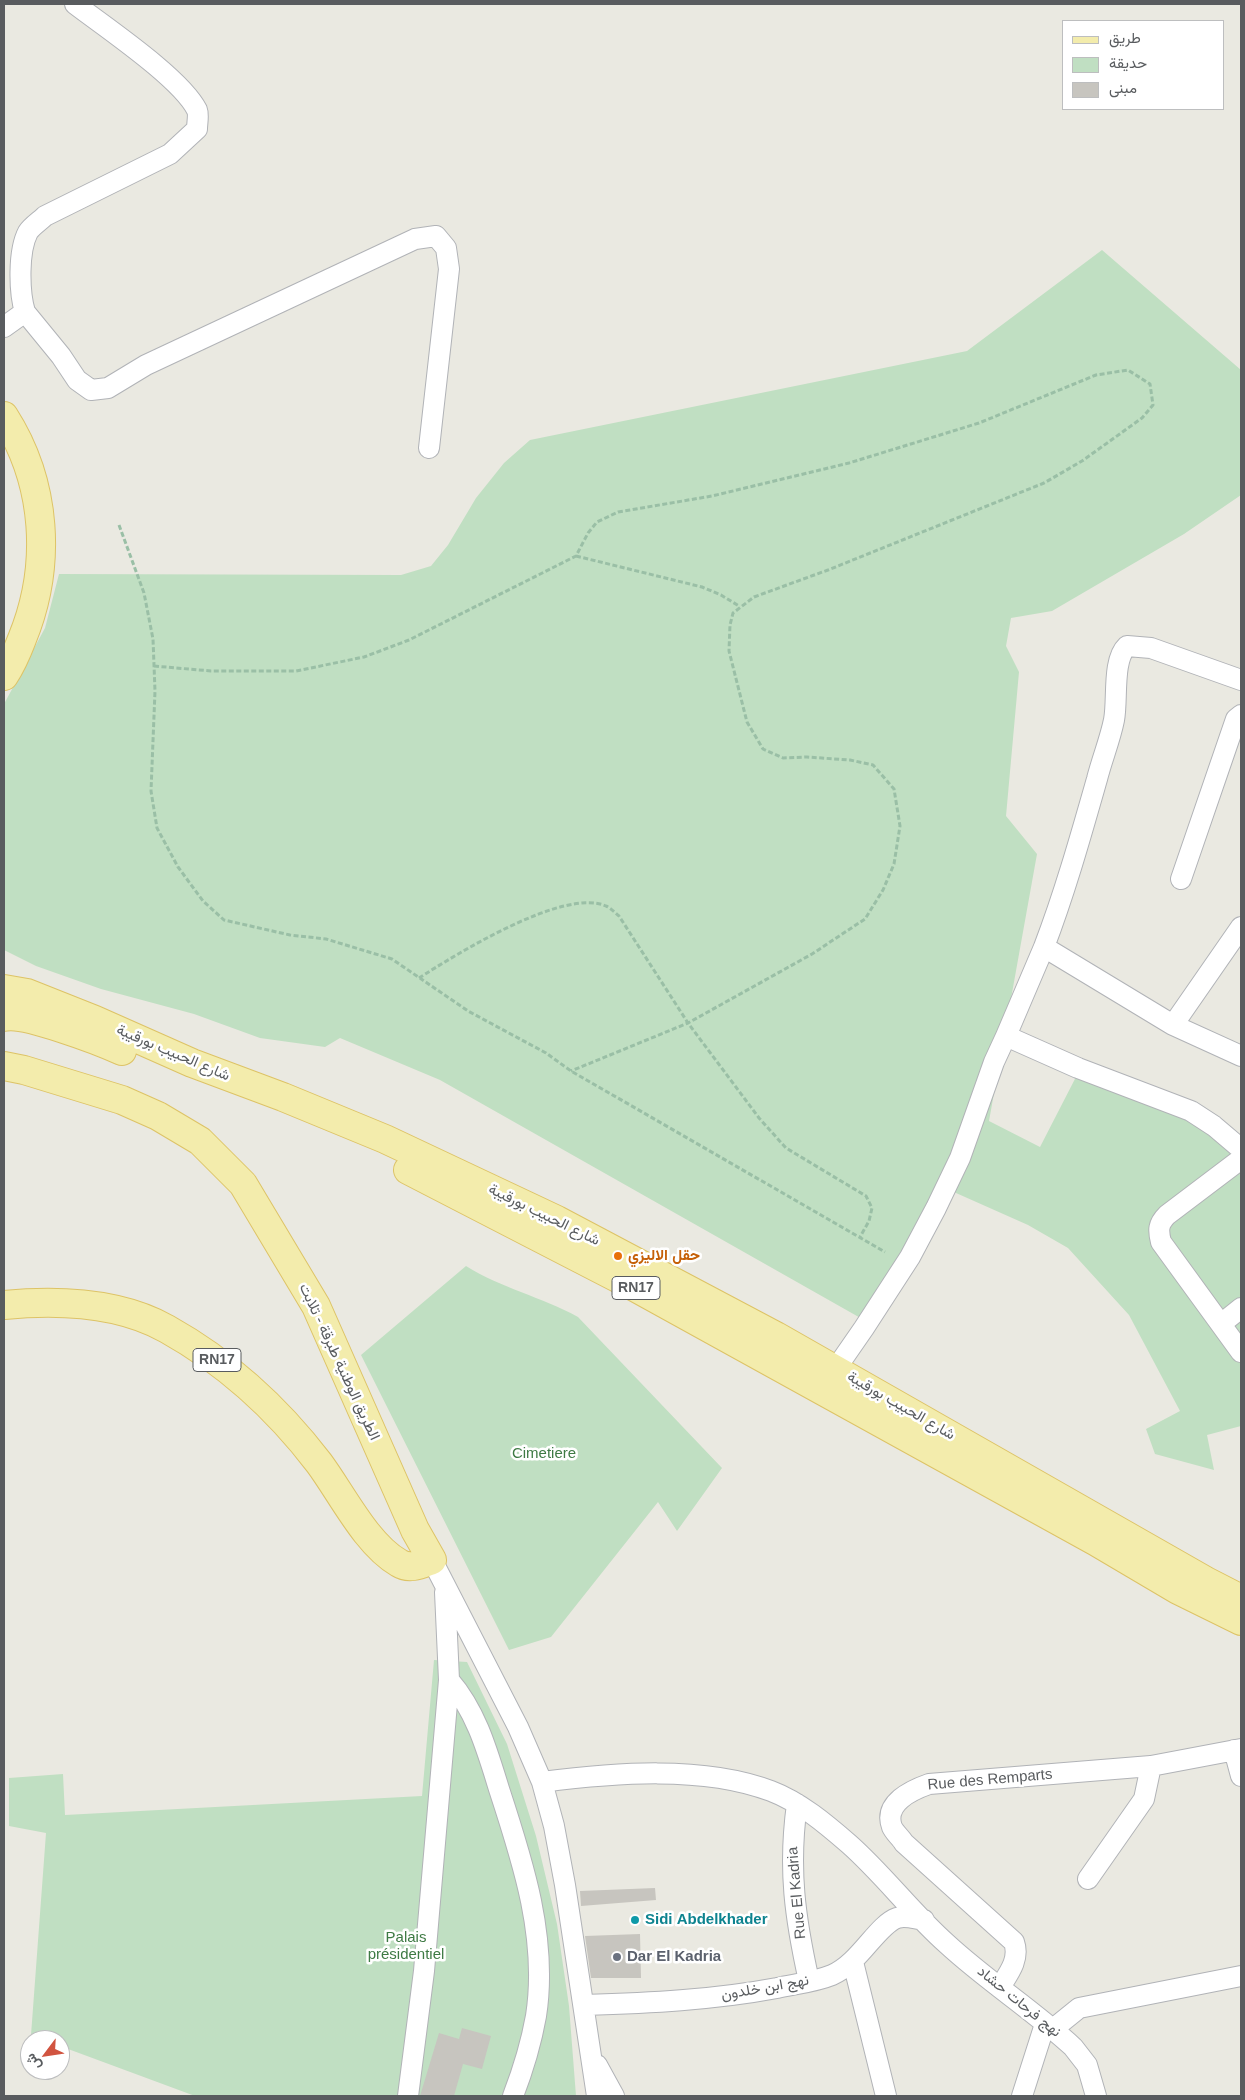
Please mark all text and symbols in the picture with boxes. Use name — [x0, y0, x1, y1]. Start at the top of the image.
legend — [1062, 20, 1225, 110]
text: طريق — [1109, 29, 1141, 46]
text: حديقة — [1109, 54, 1147, 71]
text: مبنى — [1109, 79, 1137, 96]
street label: شارع الحبيب بورقيبة — [114, 1021, 232, 1085]
street label: شارع الحبيب بورقيبة — [485, 1180, 603, 1250]
place label: حقل الاليزي — [628, 1247, 700, 1265]
marker: حقل الاليزي — [612, 1250, 624, 1262]
road number: RN17 — [612, 1276, 660, 1300]
street label: الطريق الوطنية طبرقة - تلابت — [295, 1281, 383, 1443]
road number: RN17 — [193, 1348, 241, 1372]
street label: شارع الحبيب بورقيبة — [844, 1368, 958, 1444]
park label: Cimetiere — [512, 1445, 576, 1463]
street label: Rue des Remparts — [927, 1766, 1053, 1794]
street label: Rue El Kadria — [784, 1846, 810, 1940]
place label: Sidi Abdelkhader — [645, 1911, 768, 1929]
marker: Sidi Abdelkhader — [629, 1914, 641, 1926]
park label: Palais présidentiel — [368, 1929, 444, 1964]
place label: Dar El Kadria — [627, 1948, 721, 1966]
marker: Dar El Kadria — [611, 1951, 623, 1963]
street label: نهج فرحات حشاد — [973, 1963, 1065, 2041]
street label: نهج ابن خلدون — [720, 1971, 810, 2005]
north arrow — [20, 2030, 70, 2080]
text: ش — [22, 2051, 44, 2074]

